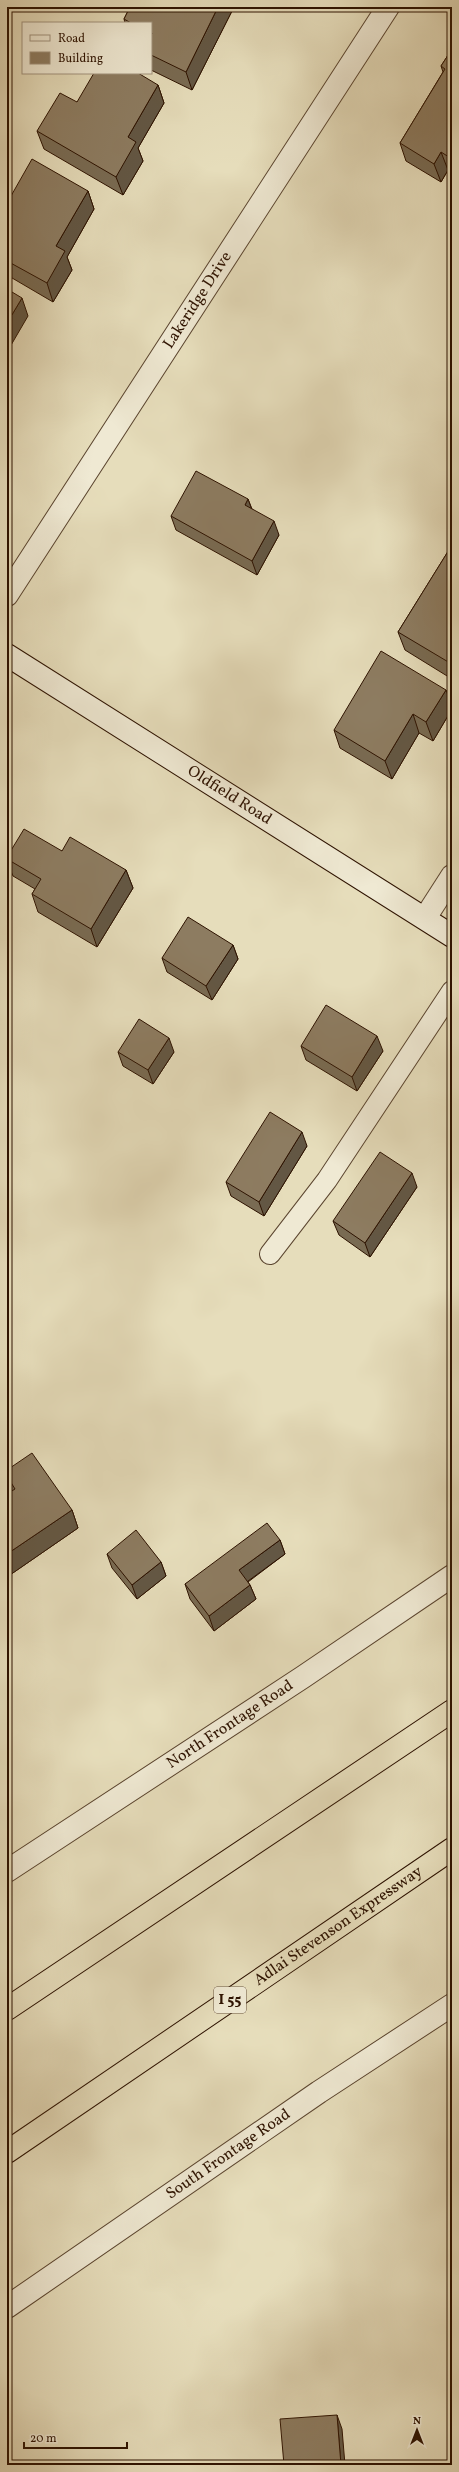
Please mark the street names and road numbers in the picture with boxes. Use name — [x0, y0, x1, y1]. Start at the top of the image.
street label: Lakeridge Drive — [158, 248, 237, 353]
street label: Oldfield Road — [183, 760, 276, 830]
street label: North Frontage Road — [163, 1675, 298, 1774]
street label: Adlai Stevenson Expressway — [250, 1861, 427, 1992]
road number: I 55 — [214, 1987, 246, 2013]
street label: South Frontage Road — [162, 2104, 295, 2205]

